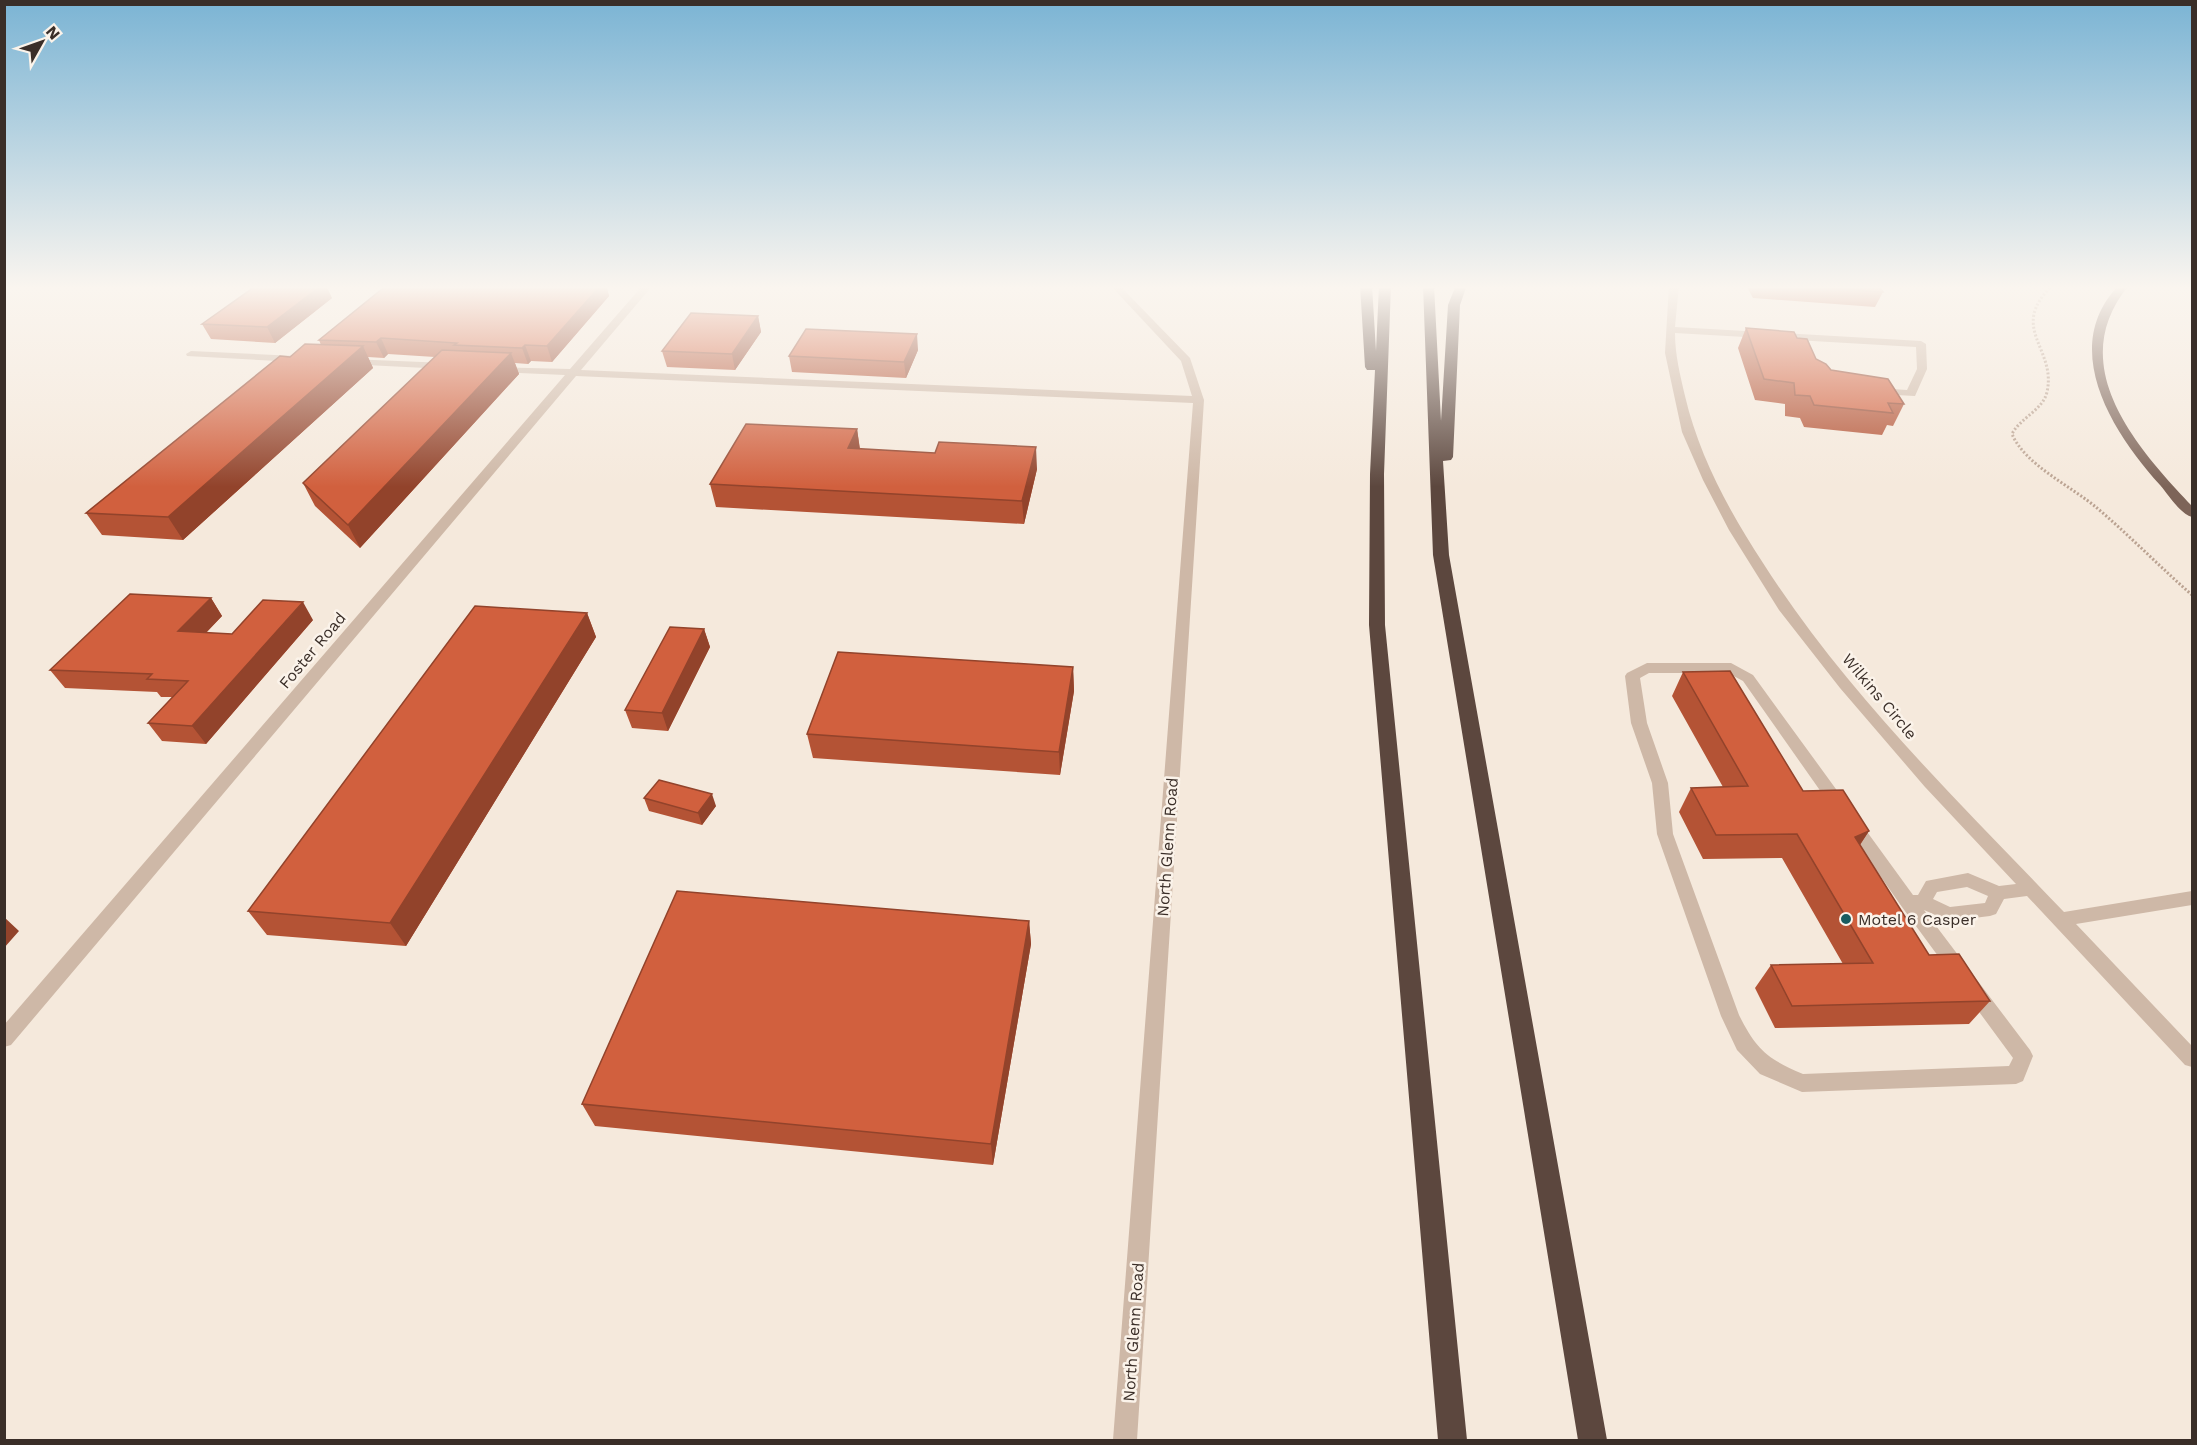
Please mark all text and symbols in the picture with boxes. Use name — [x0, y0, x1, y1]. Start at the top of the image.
north arrow — [12, 12, 72, 72]
text: N — [42, 22, 64, 43]
street label: Foster Road — [275, 608, 350, 692]
street label: Wilkins Circle — [1838, 650, 1921, 743]
street label: North Glenn Road — [1153, 777, 1182, 917]
place label: Motel 6 Casper — [1858, 910, 1977, 929]
marker: Motel 6 Casper — [1839, 912, 1853, 926]
street label: North Glenn Road — [1119, 1262, 1148, 1402]

